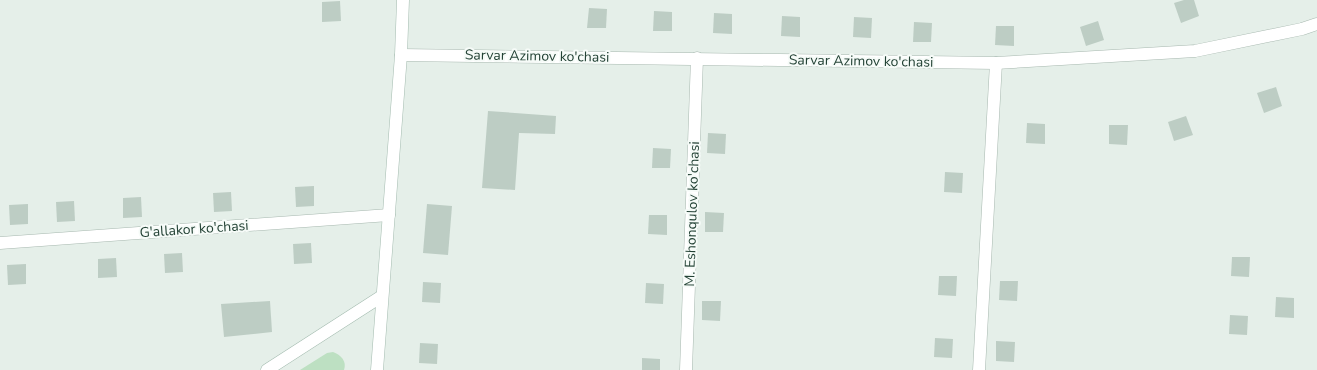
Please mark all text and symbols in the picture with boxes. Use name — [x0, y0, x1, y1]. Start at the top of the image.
street label: Sarvar Azimov ko'chasi — [465, 45, 609, 67]
street label: Sarvar Azimov ko'chasi — [789, 50, 933, 72]
street label: M. Eshonqulov ko'chasi — [680, 141, 704, 287]
street label: G'allakor ko'chasi — [139, 216, 249, 242]

